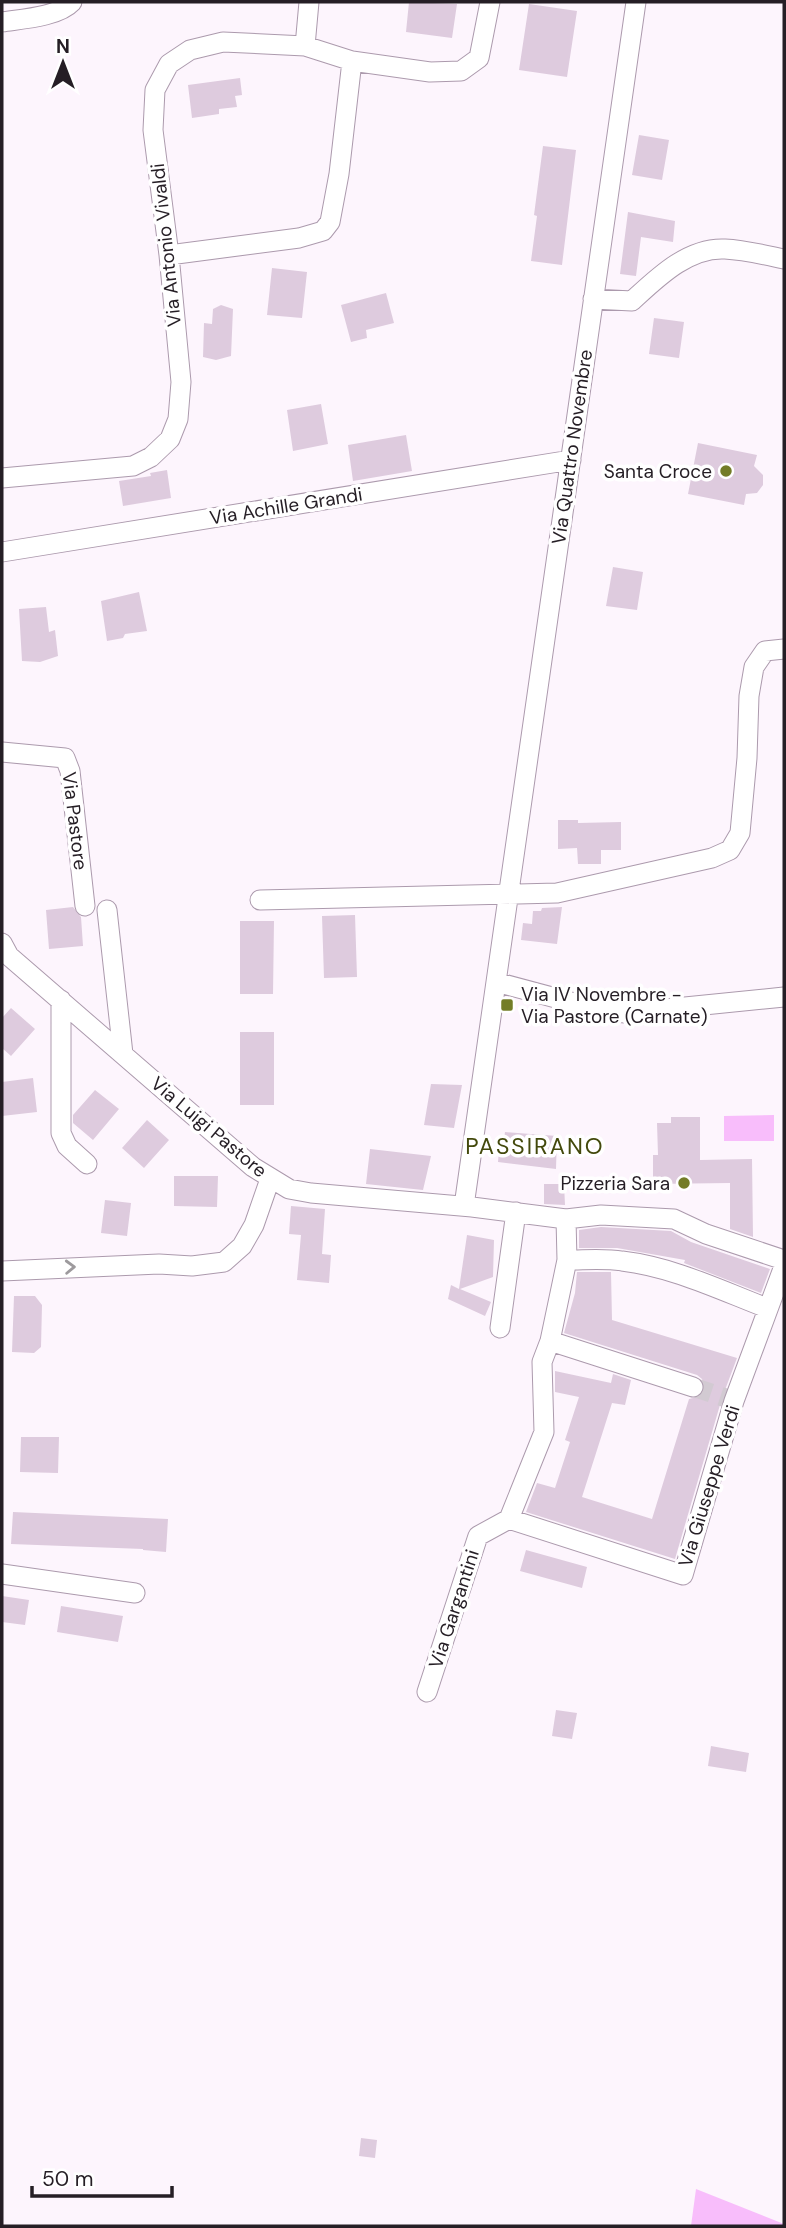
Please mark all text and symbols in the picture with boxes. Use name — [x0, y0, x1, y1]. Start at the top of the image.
north arrow — [28, 28, 98, 98]
text: N — [56, 34, 70, 59]
street label: Via Antonio Vivaldi — [145, 162, 187, 328]
street label: Via Quattro Novembre — [546, 348, 598, 546]
place label: Santa Croce — [604, 459, 712, 484]
marker: Santa Croce — [718, 463, 734, 479]
street label: Via Achille Grandi — [208, 482, 364, 530]
street label: Via Pastore — [57, 771, 93, 871]
place label: Via IV Novembre - Via Pastore (Carnate) — [521, 982, 708, 1029]
marker: Via IV Novembre - Via Pastore (Carnate) — [499, 997, 515, 1013]
street label: Via Luigi Pastore — [146, 1071, 272, 1183]
district label: PASSIRANO — [465, 1131, 605, 1161]
place label: Pizzeria Sara — [561, 1171, 670, 1196]
marker: Pizzeria Sara — [676, 1175, 692, 1191]
one-way arrow — [65, 1260, 76, 1275]
street label: Via Giuseppe Verdi — [673, 1402, 745, 1570]
street label: Via Gargantini — [423, 1546, 485, 1672]
scale bar — [32, 2154, 172, 2198]
text: 50 m — [42, 2165, 93, 2193]

